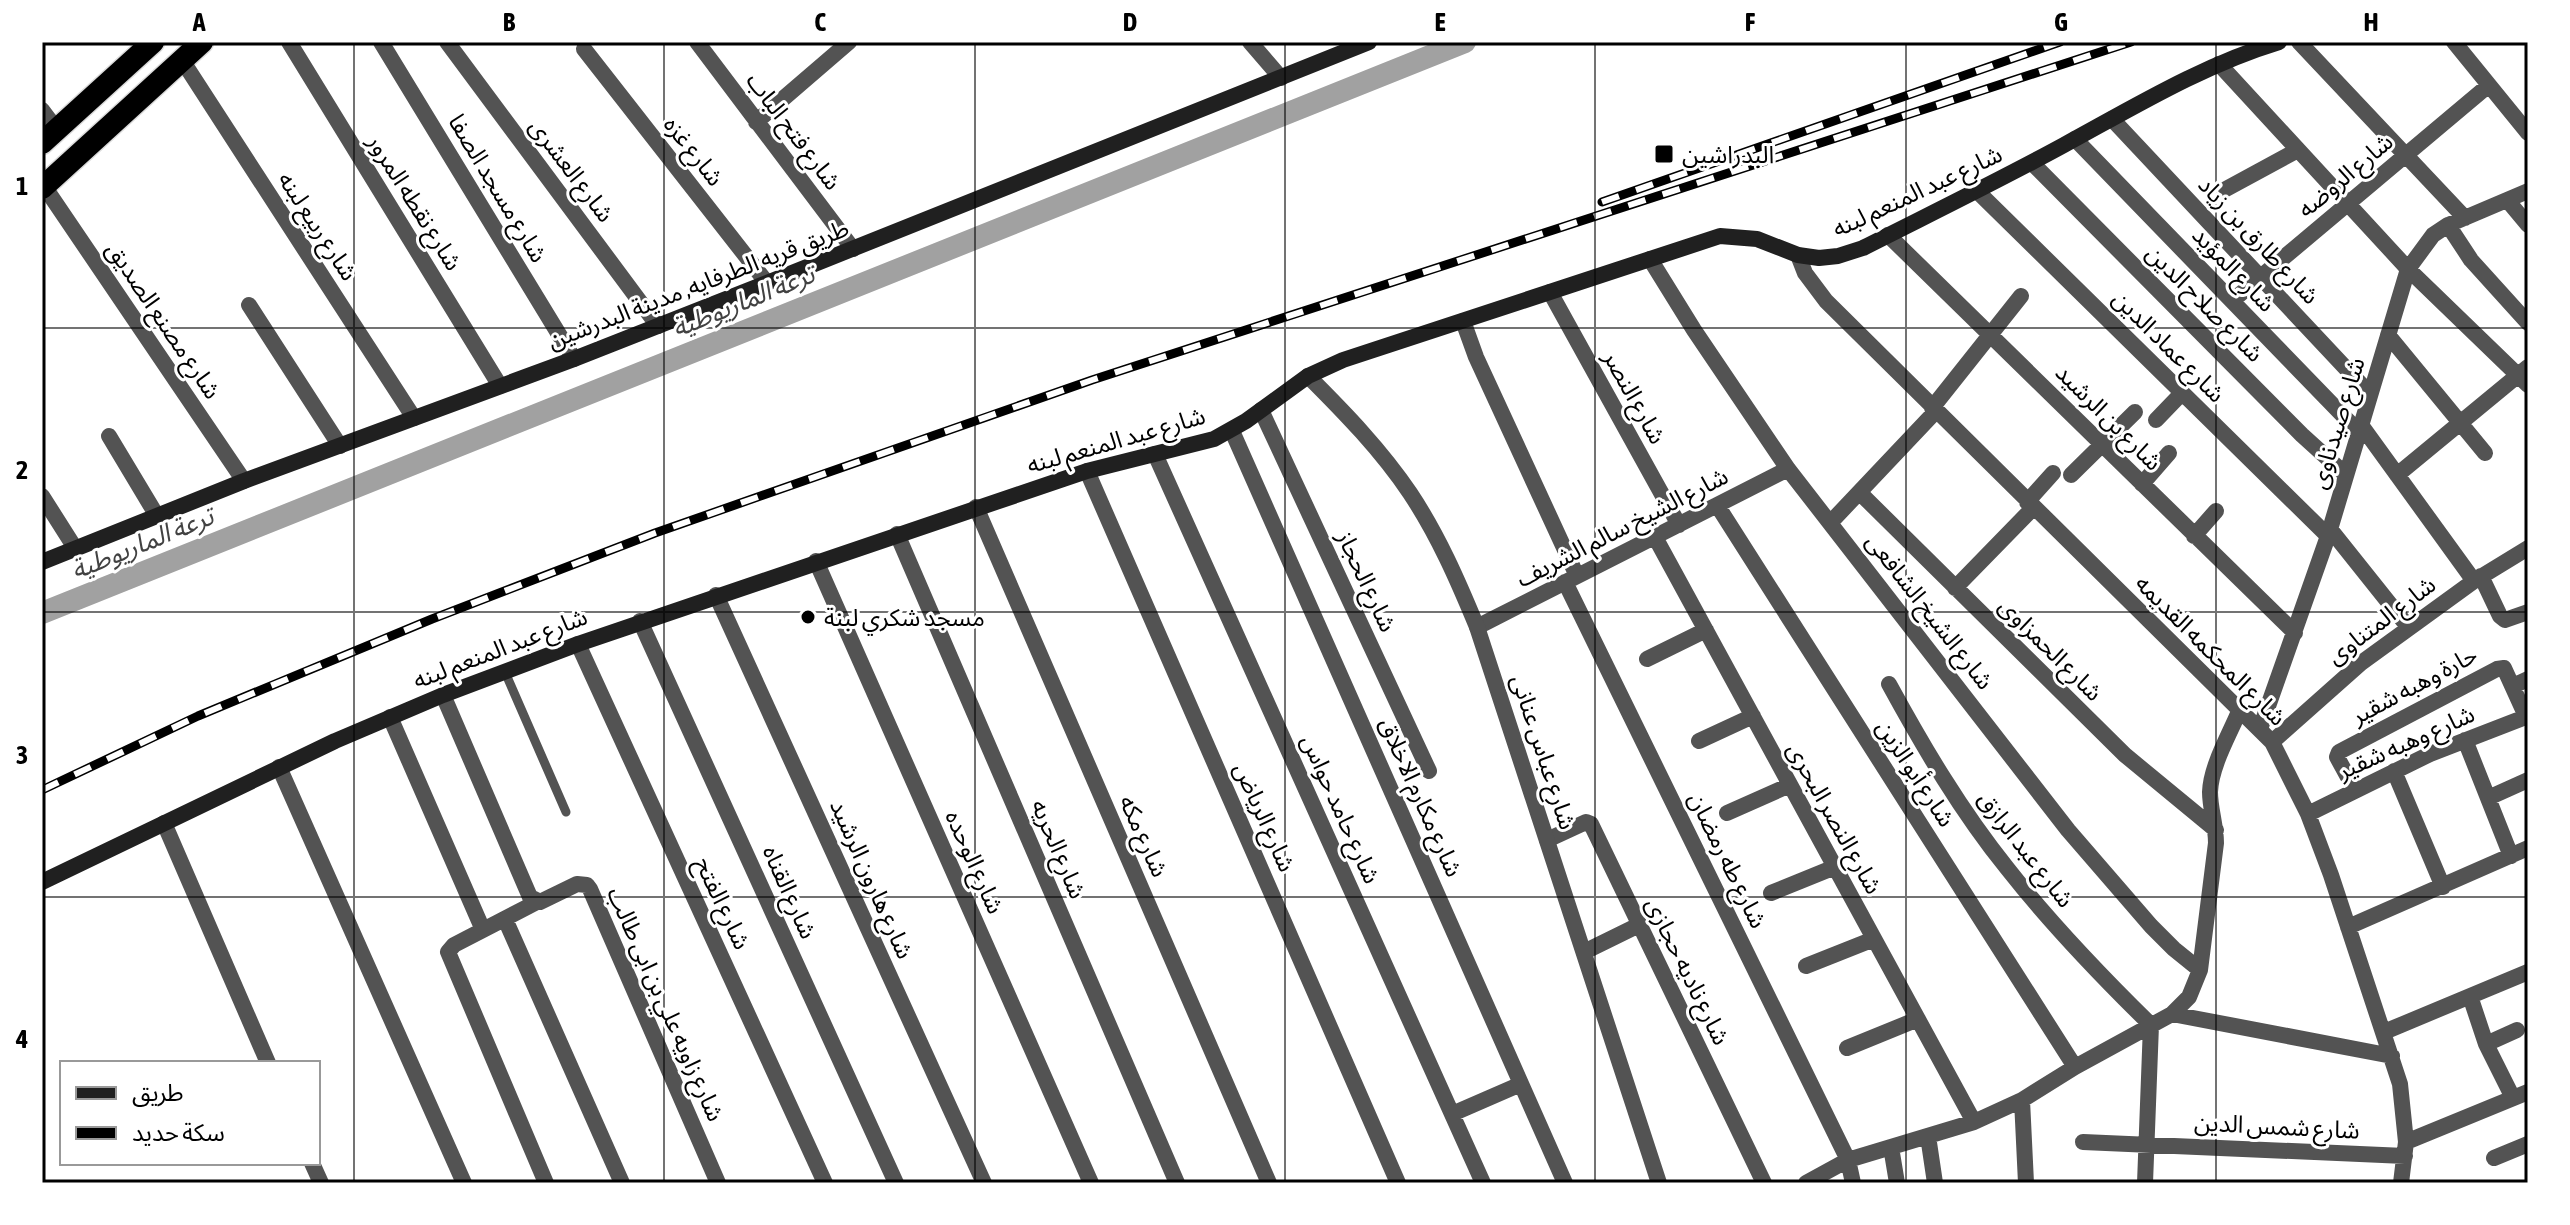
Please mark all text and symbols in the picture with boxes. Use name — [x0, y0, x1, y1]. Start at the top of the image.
text: A — [192, 7, 206, 37]
text: B — [503, 7, 516, 37]
text: C — [814, 7, 826, 37]
text: D — [1123, 7, 1137, 37]
text: E — [1434, 7, 1446, 37]
text: F — [1745, 7, 1756, 37]
text: G — [2054, 7, 2068, 37]
text: H — [2363, 7, 2379, 37]
street label: شارع فتح الباب — [738, 67, 847, 197]
street label: شارع مسجد الصفا — [440, 109, 553, 269]
street label: شارع غزه — [655, 111, 729, 193]
street label: شارع العشرى — [521, 113, 620, 230]
street label: شارع نقطه المرور — [358, 128, 468, 277]
street label: شارع الروضه — [2292, 128, 2401, 226]
street label: شارع عبد المنعم لبنه — [1828, 140, 2008, 246]
place label: البدراشين — [1682, 141, 1774, 169]
marker: البدراشين — [1653, 143, 1675, 165]
street label: شارع ربيع لبنه — [270, 167, 363, 288]
text: 1 — [16, 171, 28, 201]
street label: شارع طارق بن زياد — [2190, 171, 2325, 312]
street label: طريق قريه الطرفايه, مدينة البدرشين — [544, 214, 853, 356]
street label: شارع المؤيد — [2184, 221, 2281, 320]
street label: شارع مصنع الصديق — [98, 236, 227, 406]
street label: شارع صلاح الدين — [2138, 239, 2269, 370]
water label: ترعة الماريوطية — [667, 258, 822, 344]
street label: شارع عماد الدين — [2105, 284, 2231, 410]
street label: شارع النصر — [1594, 345, 1672, 450]
street label: شارع صيدناوى — [2304, 354, 2374, 493]
street label: شارع بن الرشيد — [2048, 358, 2168, 478]
street label: شارع عبد المنعم لبنه — [1024, 402, 1209, 482]
text: 2 — [16, 455, 28, 485]
street label: شارع الشيخ سالم الشريف — [1512, 462, 1734, 596]
water label: ترعة الماريوطية — [66, 500, 221, 586]
street label: شارع الحجاز — [1328, 525, 1402, 638]
street label: شارع الشيخ الشافعى — [1858, 528, 1999, 697]
street label: شارع المحكمه القديمه — [2127, 569, 2292, 734]
street label: شارع المتناوى — [2321, 570, 2443, 673]
street label: شارع الحمزاوى — [1991, 592, 2108, 709]
street label: شارع عبد المنعم لبنه — [409, 602, 592, 697]
place label: مسجد شكري لبنة — [824, 604, 985, 636]
marker: مسجد شكري لبنة — [799, 608, 817, 626]
street label: حارة وهبه شقير — [2345, 640, 2482, 731]
street label: شارع عباس عنانى — [1502, 671, 1582, 834]
street label: شارع وهبه شقير — [2332, 700, 2480, 788]
street label: شارع مكارم الاخلاق — [1369, 713, 1468, 883]
street label: شارع أبو الزين — [1868, 713, 1962, 834]
street label: شارع حامد حواس — [1292, 730, 1386, 889]
street label: شارع النصر البحرى — [1779, 738, 1888, 900]
text: 3 — [16, 740, 28, 770]
street label: شارع الرياض — [1225, 758, 1301, 877]
street label: شارع عبد الرازق — [1969, 786, 2080, 915]
street label: شارع طه رمضان — [1680, 788, 1773, 934]
street label: شارع مكه — [1110, 791, 1174, 883]
street label: شارع هارون الرشيد — [821, 795, 919, 964]
street label: شارع الحريه — [1022, 795, 1092, 904]
street label: شارع الوحده — [937, 806, 1010, 919]
street label: شارع القناه — [754, 841, 822, 944]
street label: شارع الفتح — [686, 853, 756, 955]
street label: شارع زاويه علي بن ابى طالب — [597, 883, 730, 1127]
street label: شارع ناديه حجازى — [1637, 893, 1735, 1051]
text: 4 — [15, 1024, 28, 1054]
legend — [60, 1061, 320, 1165]
text: طريق — [132, 1079, 184, 1108]
street label: شارع شمس الدين — [2193, 1108, 2361, 1148]
text: سكة حديد — [132, 1119, 225, 1146]

